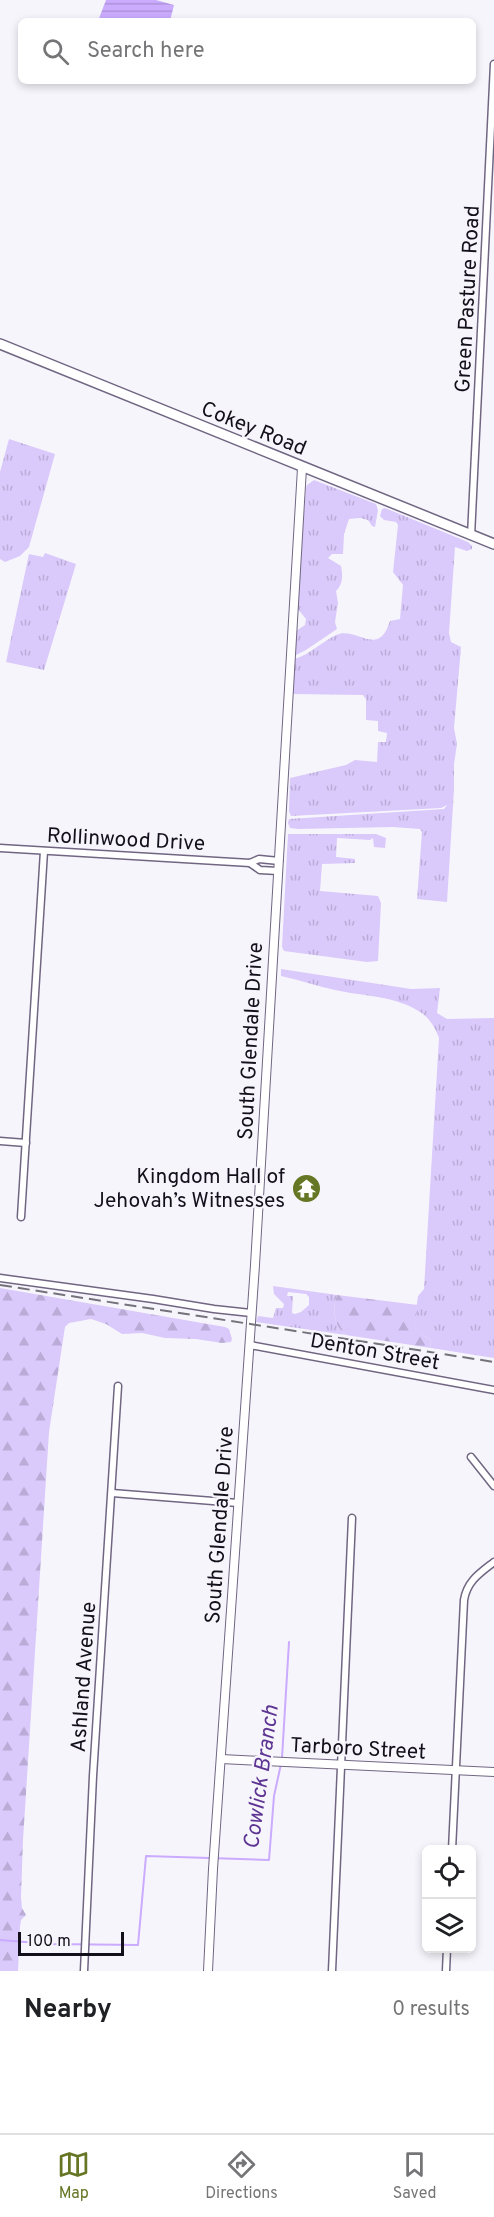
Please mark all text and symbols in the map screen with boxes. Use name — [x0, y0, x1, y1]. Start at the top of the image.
search box — [18, 18, 476, 84]
icon: search — [39, 35, 72, 68]
text: Search here — [87, 38, 205, 65]
street label: Green Pasture Road — [450, 205, 487, 393]
street label: Cokey Road — [197, 396, 310, 463]
street label: Rollinwood Drive — [46, 823, 206, 858]
street label: South Glendale Drive — [233, 942, 270, 1141]
place label: Kingdom Hall of Jehovah’s Witnesses — [94, 1164, 285, 1215]
temple icon: Kingdom Hall of Jehovah’s Witnesses — [290, 1172, 322, 1204]
street label: Denton Street — [308, 1328, 442, 1377]
street label: South Glendale Drive — [200, 1425, 241, 1625]
street label: Ashland Avenue — [66, 1601, 103, 1753]
water label: Cowlick Branch — [239, 1704, 286, 1851]
street label: Tarboro Street — [289, 1732, 427, 1767]
map controls — [422, 1845, 476, 1953]
button: locate — [422, 1845, 476, 1899]
button: layers — [422, 1899, 476, 1953]
scale bar — [18, 1929, 124, 1956]
text: 100 m — [27, 1932, 71, 1952]
text: Nearby — [24, 1994, 112, 2027]
text: 0 results — [392, 1997, 470, 2023]
tab: Map — [57, 2148, 90, 2204]
tab: Directions — [205, 2148, 278, 2204]
tab: Saved — [393, 2148, 437, 2204]

